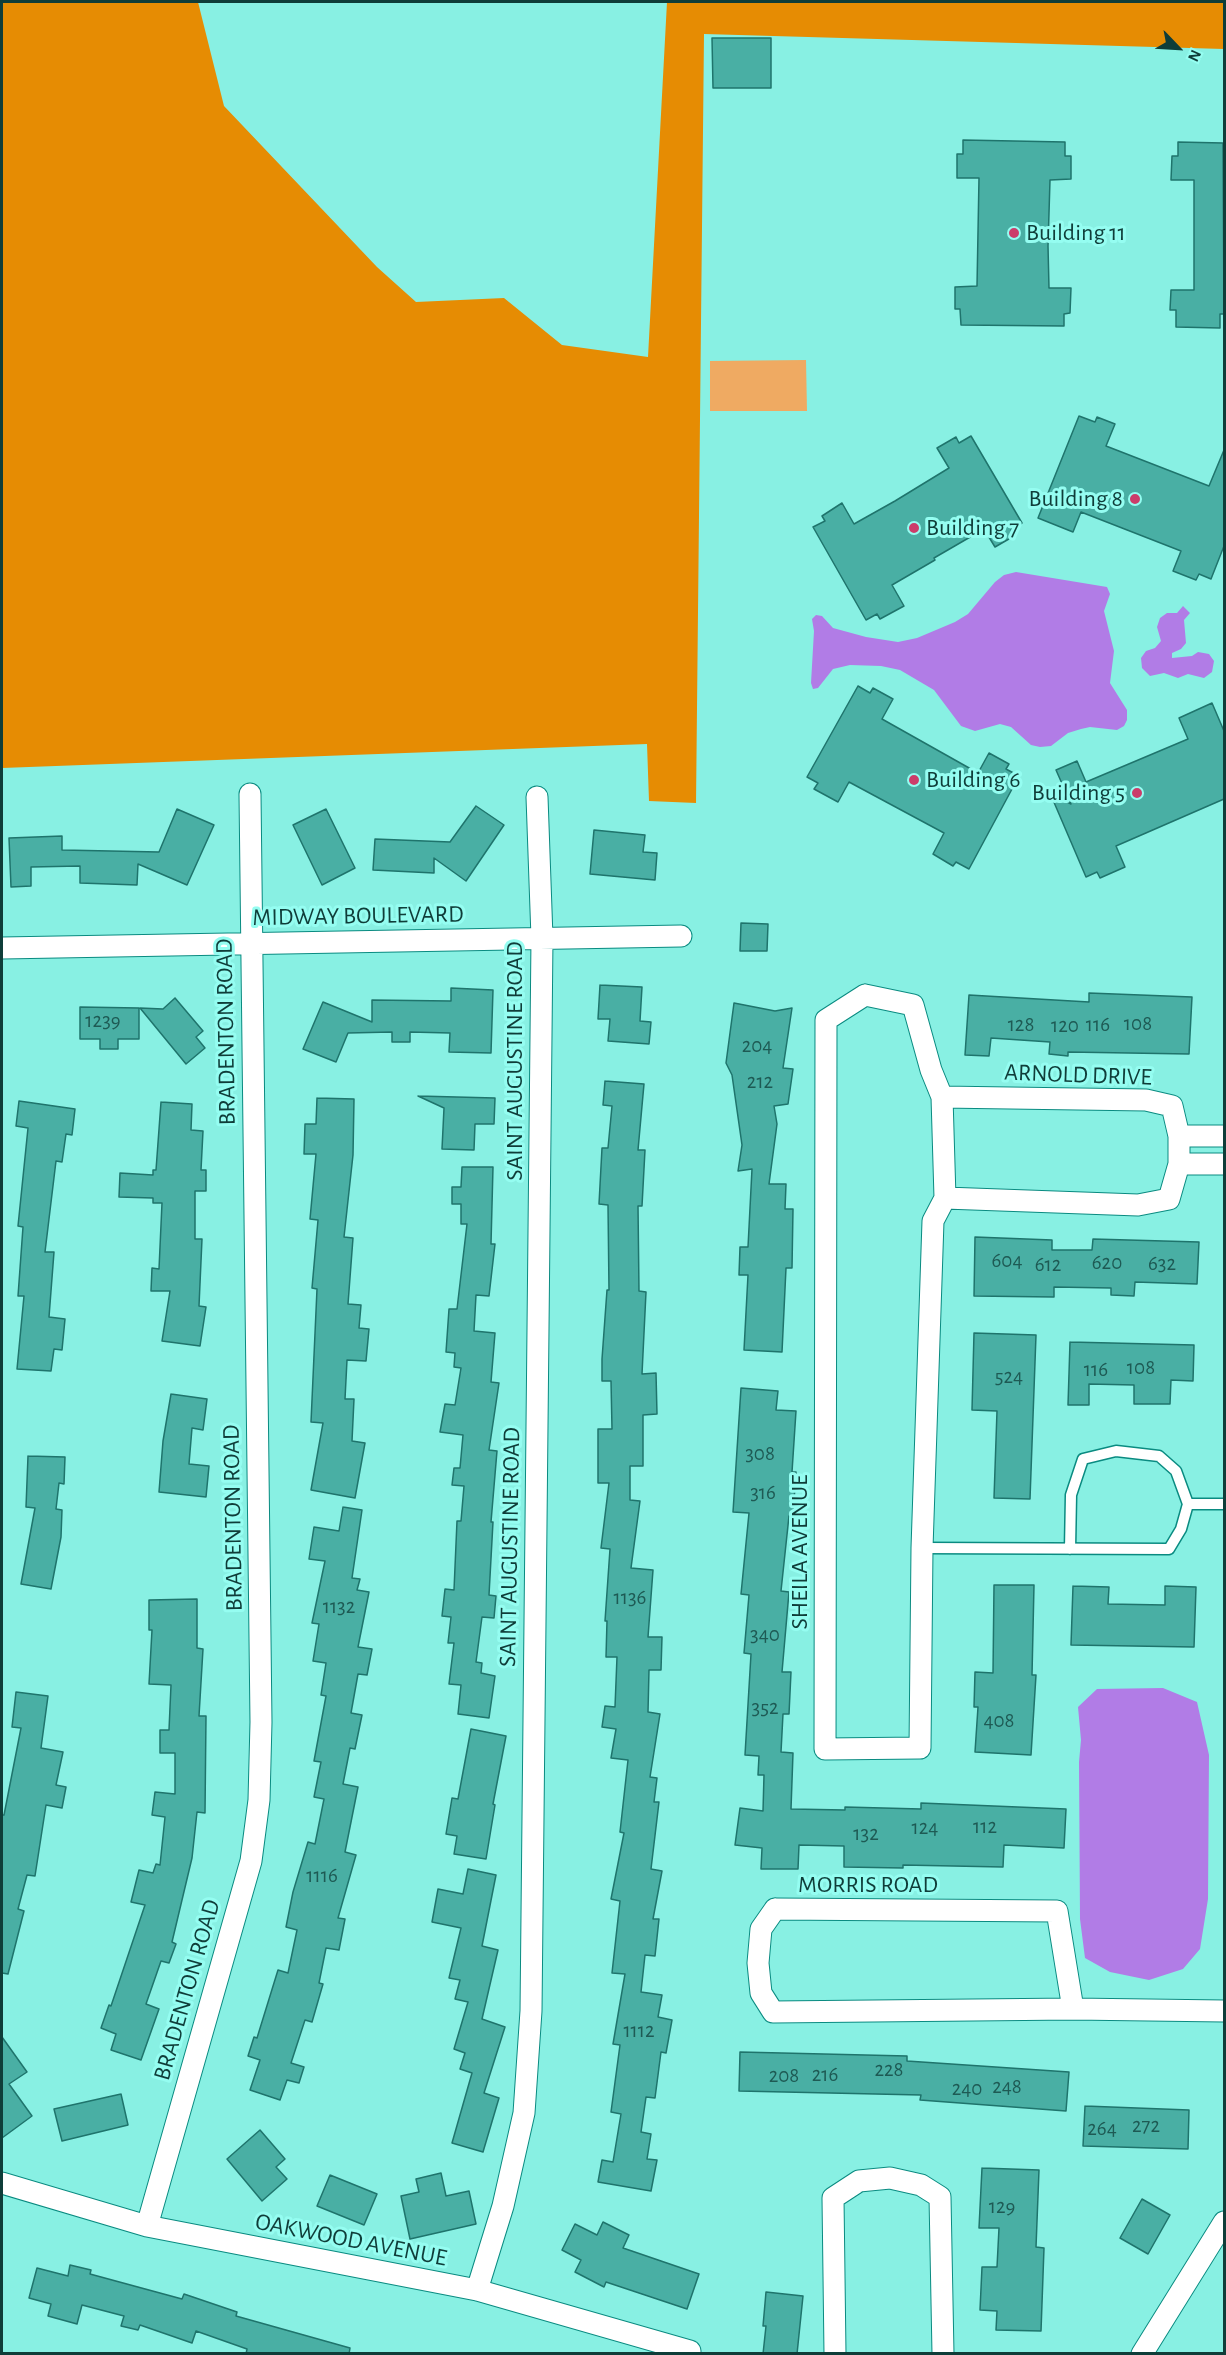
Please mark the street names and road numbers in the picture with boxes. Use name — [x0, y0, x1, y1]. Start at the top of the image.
street label: MIDWAY BOULEVARD — [252, 900, 464, 932]
street label: BRADENTON ROAD — [210, 938, 242, 1126]
street label: SAINT AUGUSTINE ROAD — [501, 941, 529, 1181]
street label: ARNOLD DRIVE — [1004, 1058, 1152, 1092]
street label: BRADENTON ROAD — [217, 1424, 249, 1612]
street label: SAINT AUGUSTINE ROAD — [494, 1427, 526, 1667]
street label: SHEILA AVENUE — [786, 1475, 814, 1629]
street label: MORRIS ROAD — [798, 1871, 938, 1899]
street label: BRADENTON ROAD — [147, 1896, 227, 2084]
street label: OAKWOOD AVENUE — [253, 2207, 449, 2273]

